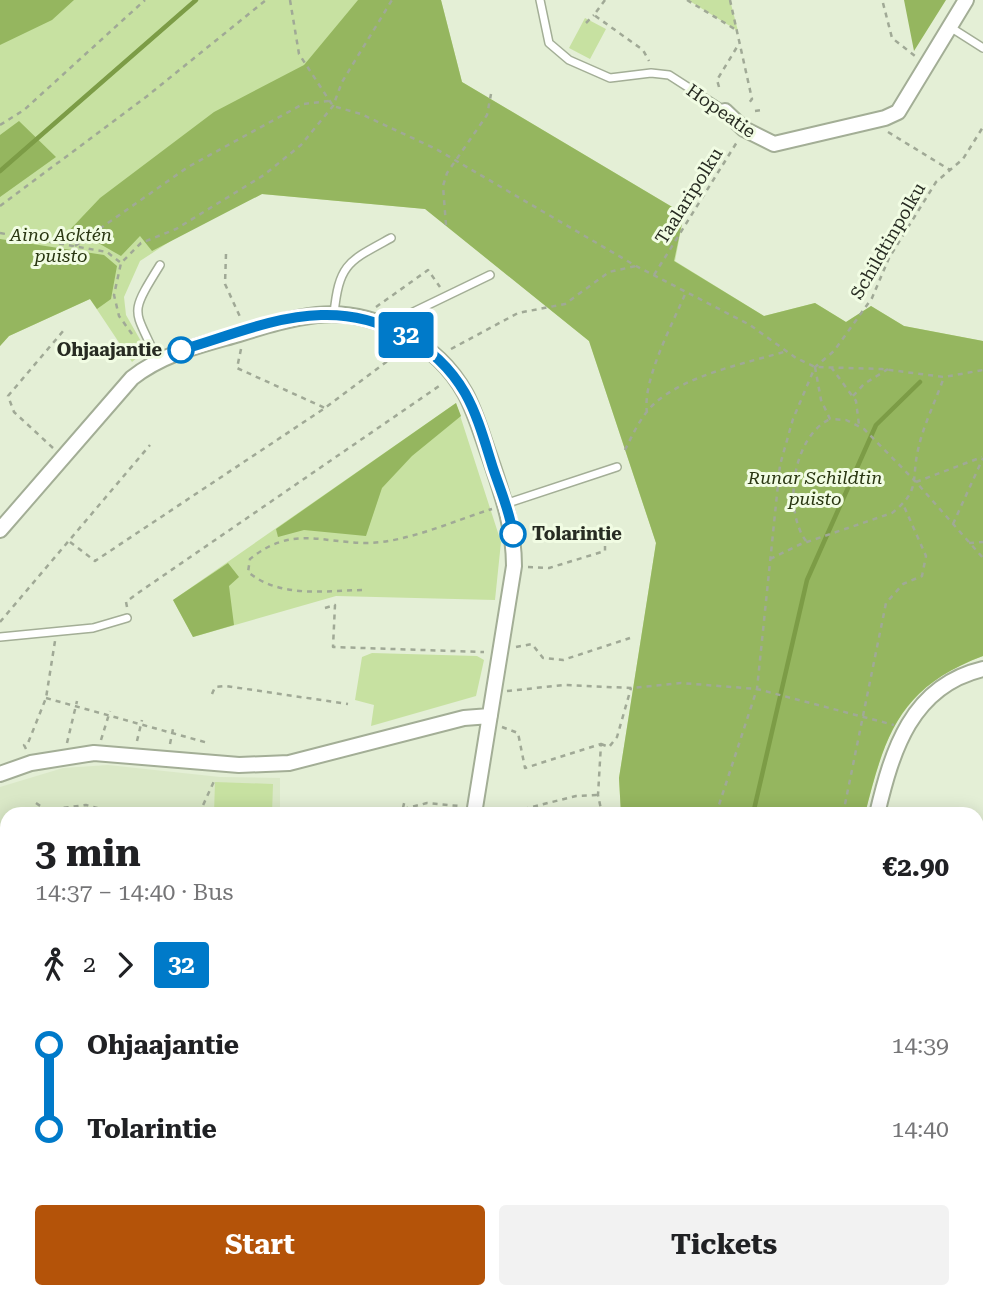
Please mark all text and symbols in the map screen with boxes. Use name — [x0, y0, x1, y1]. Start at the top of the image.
street label: Hopeatie — [683, 79, 760, 142]
street label: Taalaripolku — [651, 144, 726, 248]
street label: Schildtinpolku — [846, 179, 929, 303]
park label: Aino Acktén puisto — [9, 224, 112, 266]
line badge: 32 — [374, 312, 438, 358]
text: 32 — [393, 321, 419, 349]
marker: Ohjaajantie — [168, 337, 194, 363]
place label: Ohjaajantie — [57, 339, 162, 360]
park label: Runar Schildtin puisto — [747, 467, 882, 509]
marker: Tolarintie — [500, 521, 526, 547]
place label: Tolarintie — [532, 523, 622, 544]
text: 3 min — [35, 831, 141, 875]
text: €2.90 — [883, 852, 949, 882]
text: 14:37 – 14:40 · Bus — [35, 879, 233, 906]
icon: walk — [35, 946, 73, 984]
icon: forward — [106, 946, 144, 984]
text: 2 — [83, 951, 96, 978]
text: 32 — [168, 951, 195, 979]
text: Ohjaajantie — [87, 1030, 239, 1060]
text: 14:39 — [892, 1032, 949, 1059]
text: Tolarintie — [87, 1114, 217, 1144]
text: 14:40 — [892, 1116, 949, 1143]
button: Start — [35, 1205, 485, 1285]
button: Tickets — [499, 1205, 949, 1285]

